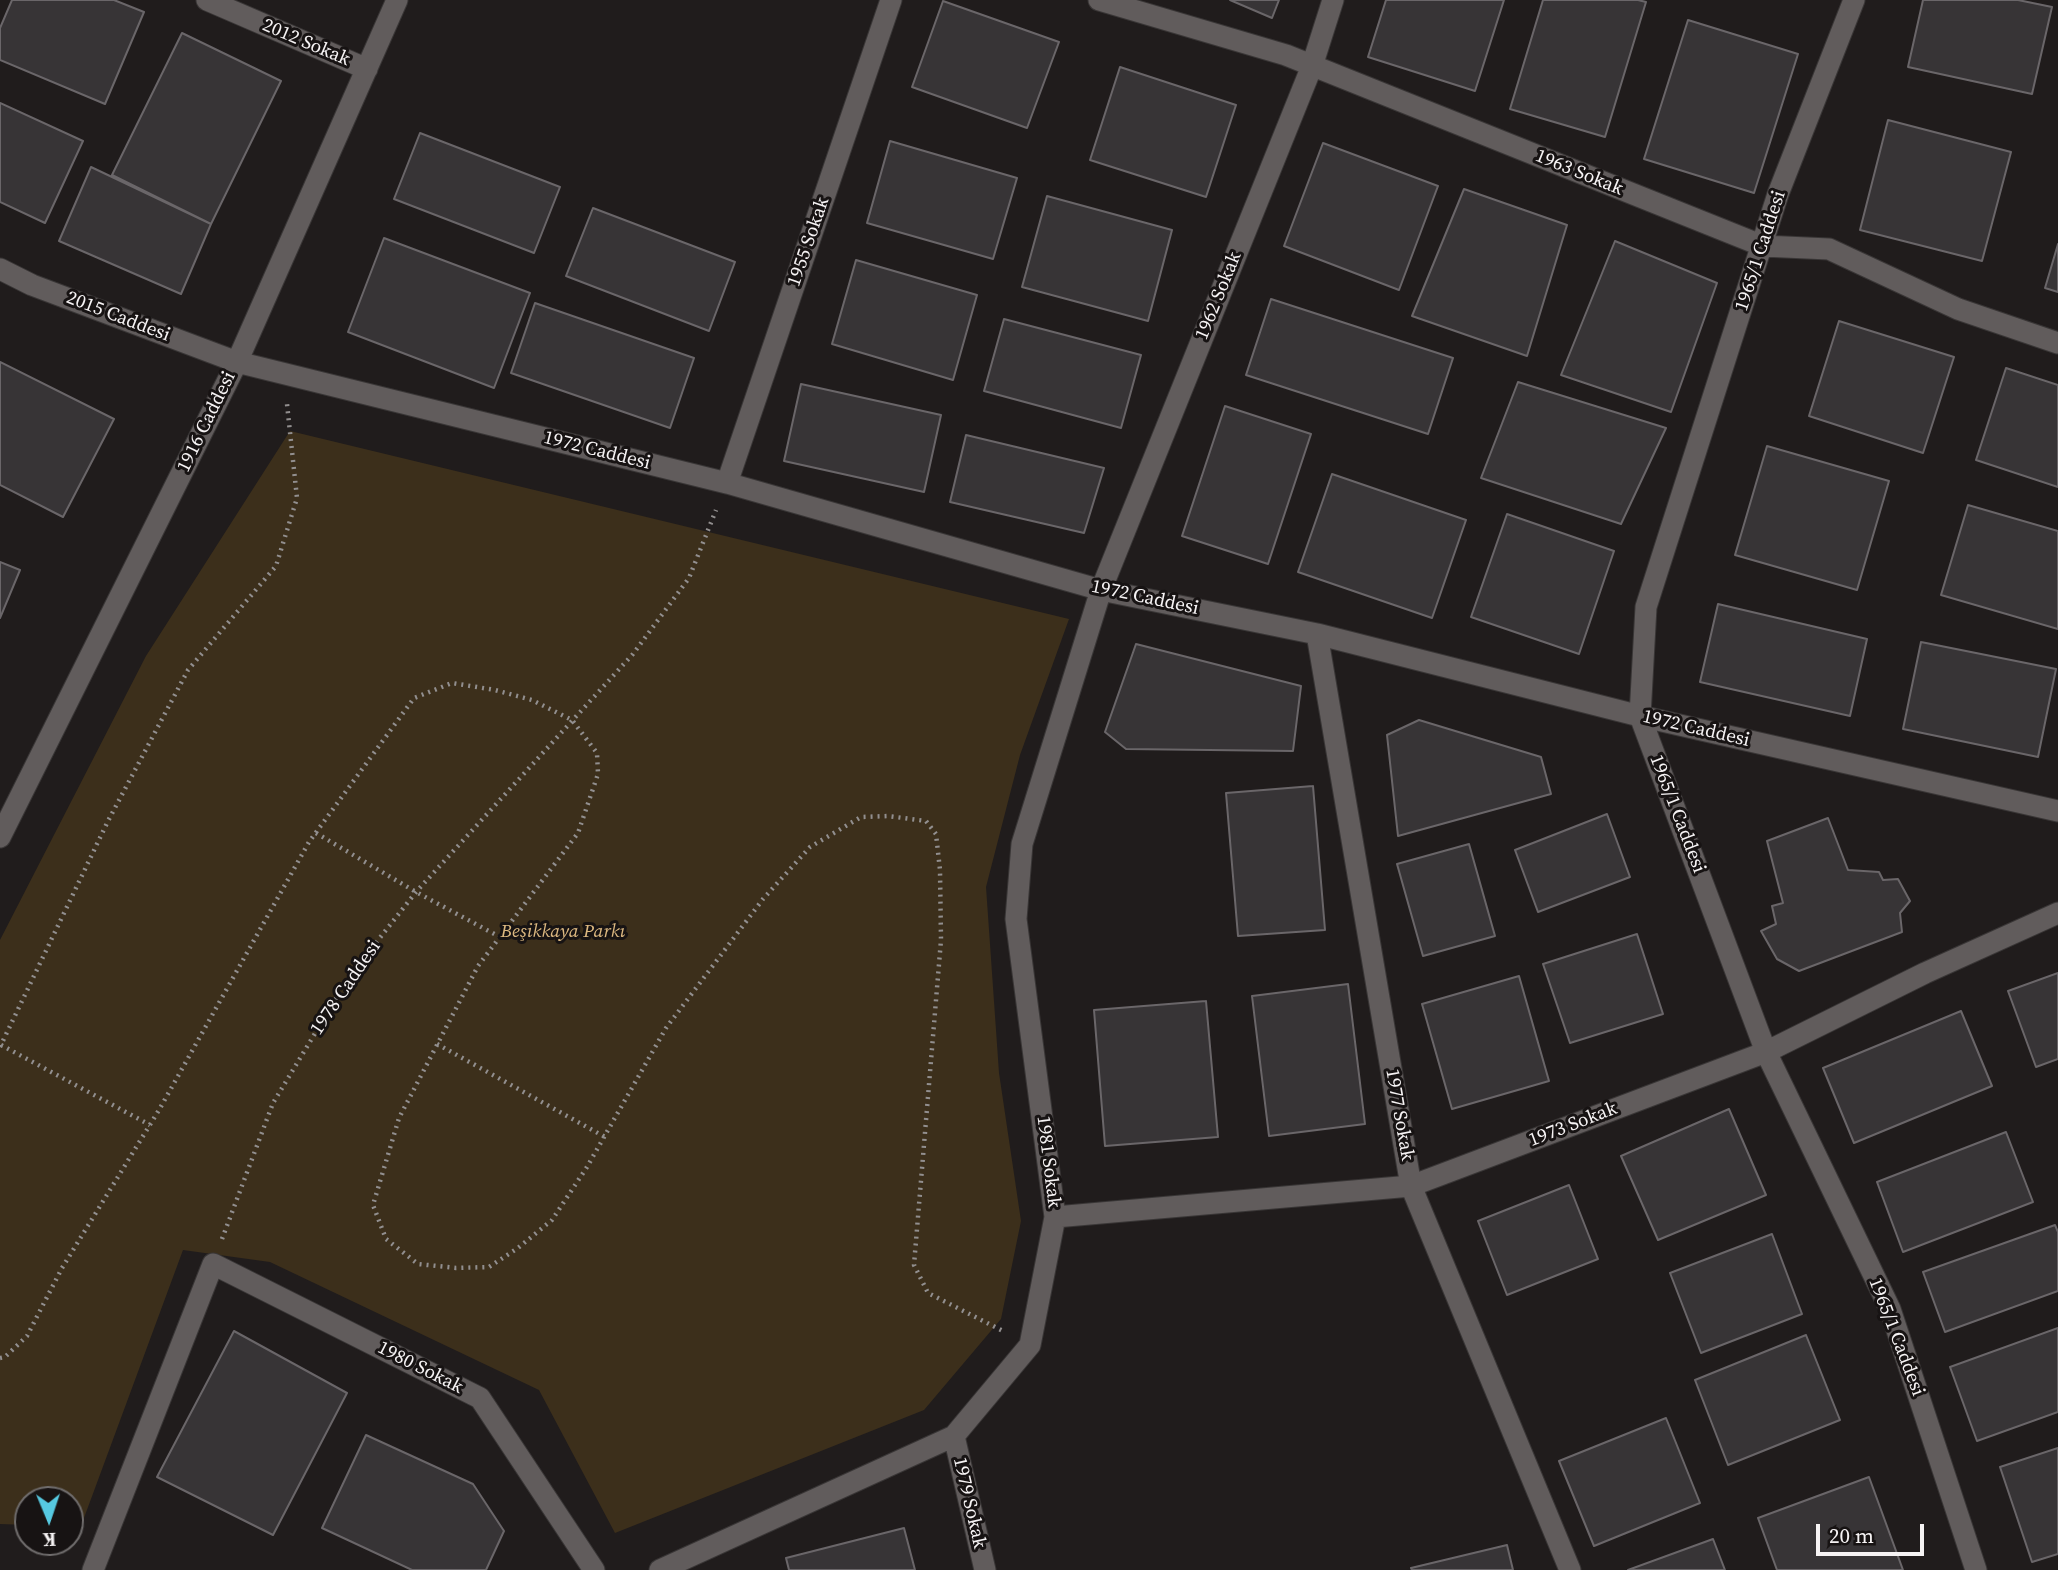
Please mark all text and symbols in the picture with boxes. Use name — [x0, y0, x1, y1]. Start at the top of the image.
street label: 2012 Sokak — [259, 14, 353, 72]
street label: 1963 Sokak — [1532, 145, 1626, 201]
street label: 1965/1 Caddesi — [1731, 188, 1791, 314]
street label: 1955 Sokak — [783, 194, 835, 290]
street label: 1962 Sokak — [1191, 249, 1247, 343]
street label: 2015 Caddesi — [63, 287, 173, 347]
street label: 1916 Caddesi — [173, 368, 241, 476]
street label: 1972 Caddesi — [541, 427, 653, 475]
street label: 1972 Caddesi — [1089, 575, 1201, 621]
street label: 1972 Caddesi — [1640, 706, 1752, 752]
street label: 1965/1 Caddesi — [1644, 752, 1710, 876]
park label: Beşikkaya Parkı — [501, 921, 625, 943]
street label: 1978 Caddesi — [306, 936, 386, 1040]
street label: 1977 Sokak — [1380, 1067, 1418, 1163]
street label: 1973 Sokak — [1526, 1098, 1620, 1152]
street label: 1981 Sokak — [1031, 1115, 1065, 1209]
street label: 1965/1 Caddesi — [1863, 1275, 1929, 1399]
street label: 1980 Sokak — [373, 1337, 467, 1399]
street label: 1979 Sokak — [947, 1455, 991, 1551]
north arrow — [14, 1486, 84, 1556]
scale bar — [1820, 1510, 1928, 1554]
text: 20 m — [1829, 1521, 1874, 1550]
text: K — [43, 1527, 57, 1553]

